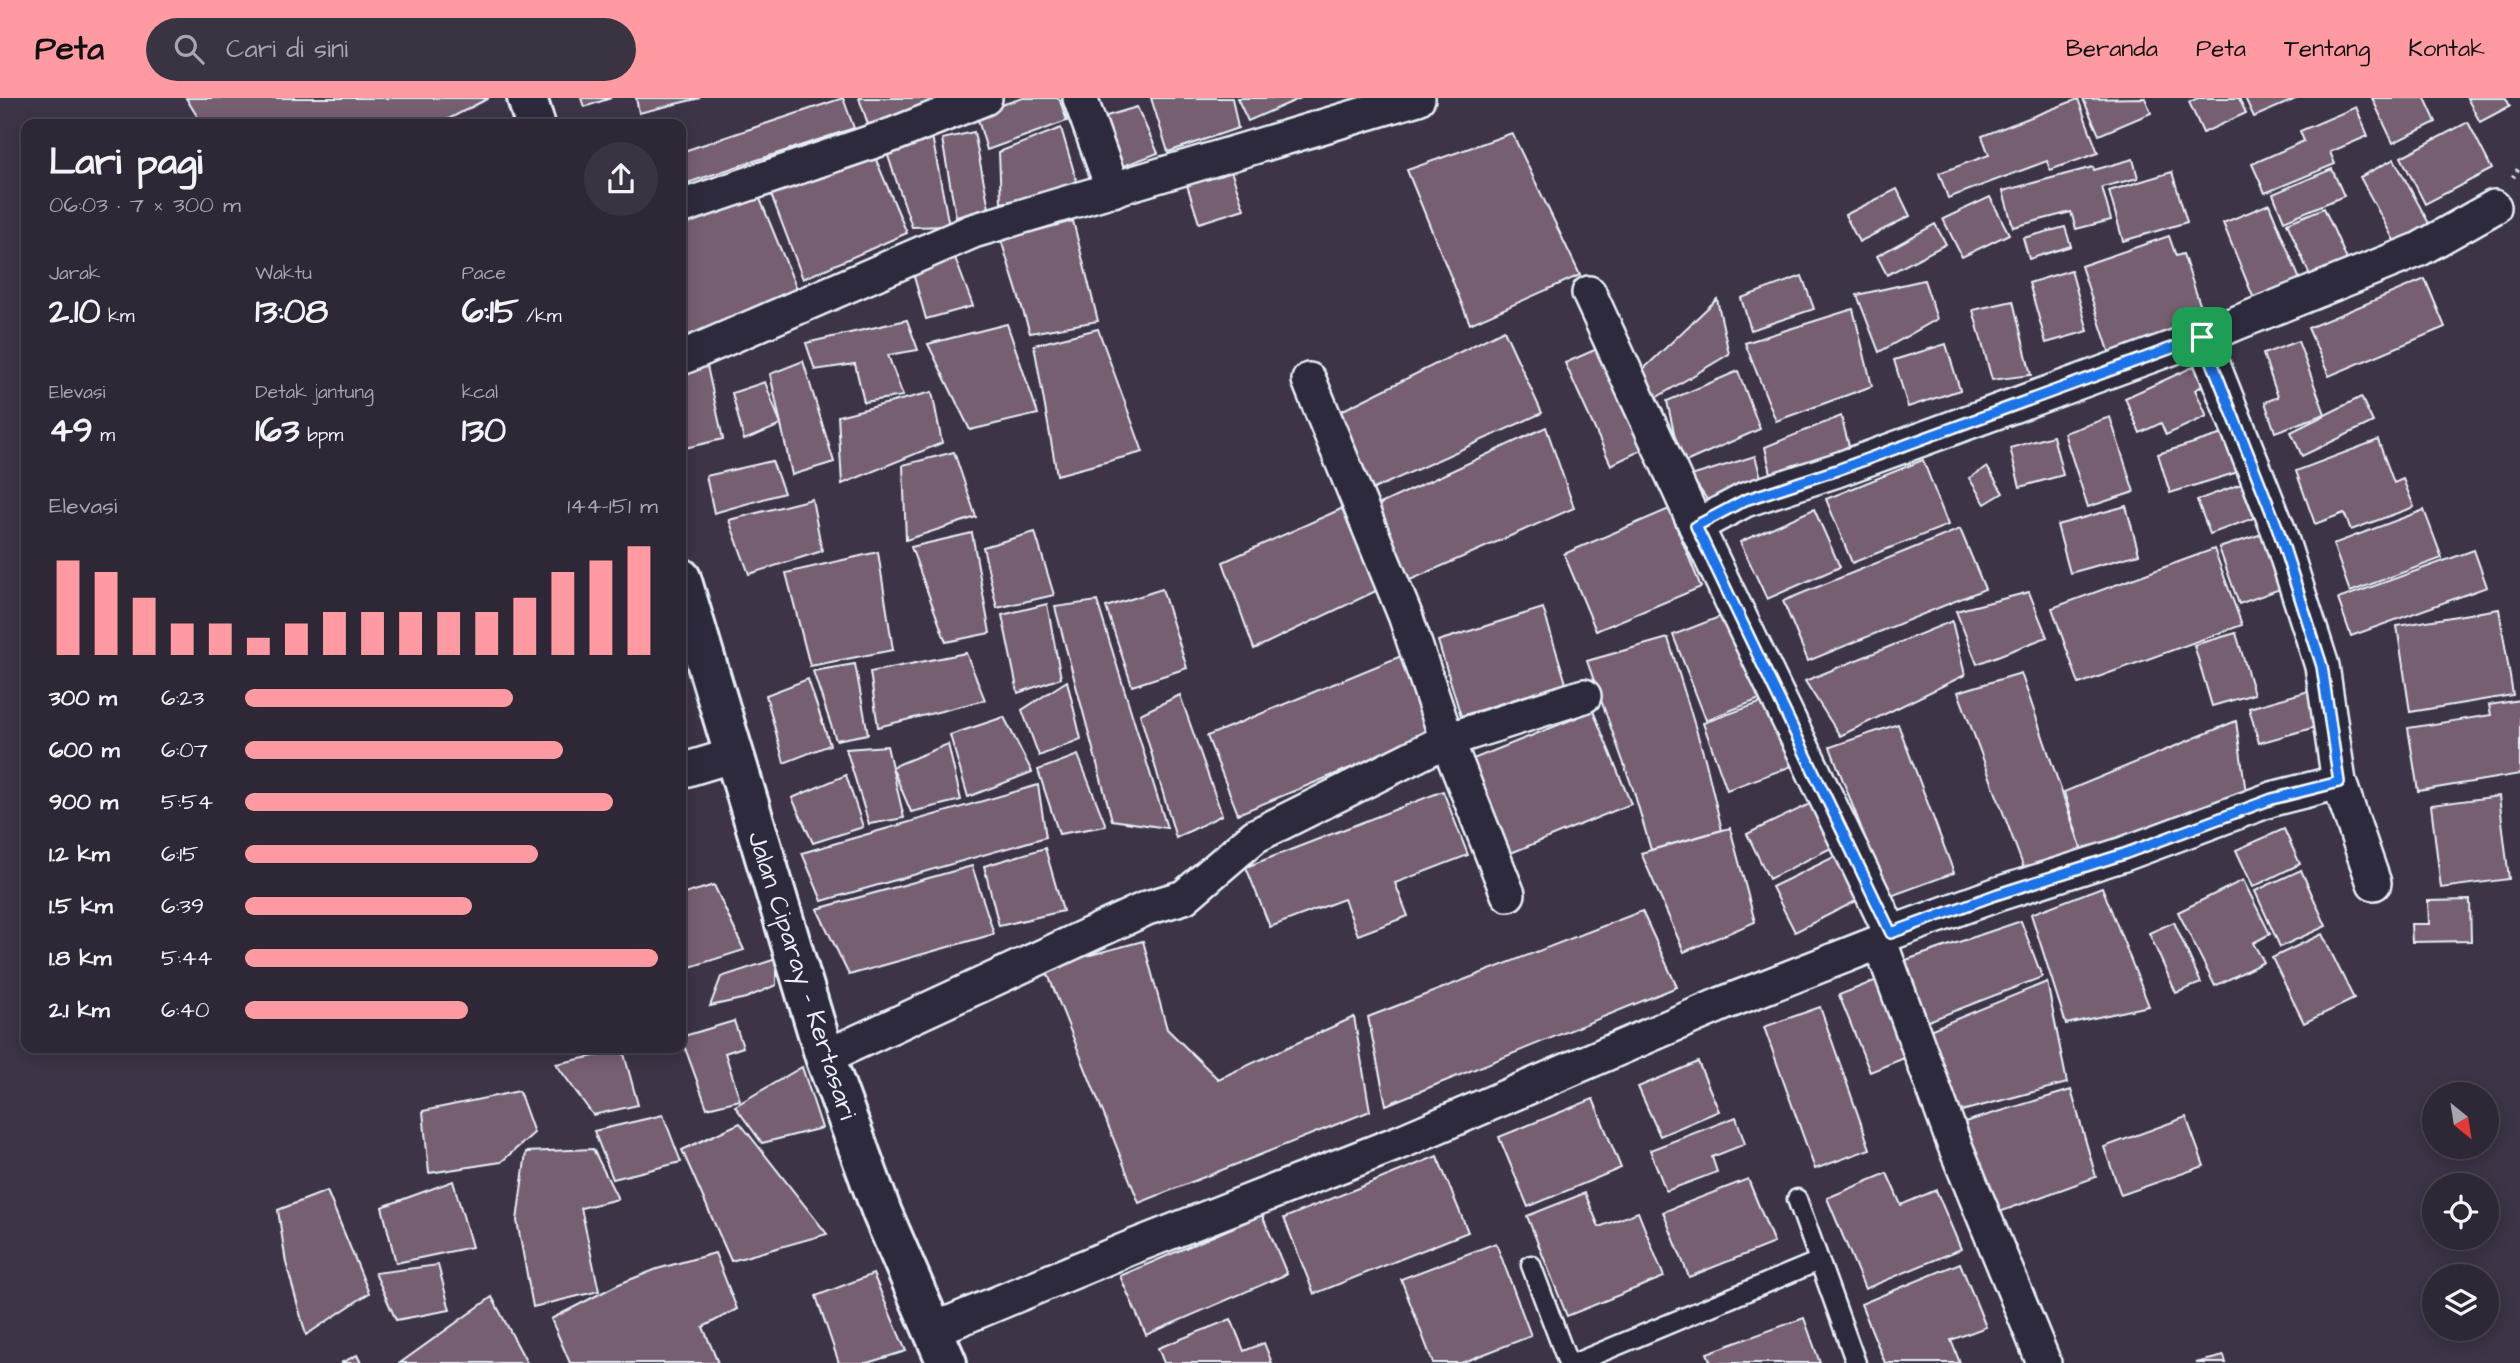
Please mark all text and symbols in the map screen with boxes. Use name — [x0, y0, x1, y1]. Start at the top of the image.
search box — [146, 18, 636, 81]
text: Peta — [35, 26, 104, 72]
icon: search — [170, 30, 208, 68]
text: Cari di sini — [226, 31, 348, 67]
text: Beranda — [2066, 32, 2158, 66]
text: Peta — [2196, 32, 2246, 66]
text: Tentang — [2284, 32, 2370, 66]
text: Kontak — [2408, 32, 2485, 66]
text: Lari pagi — [49, 137, 202, 189]
button: share — [584, 142, 658, 216]
text: 06:03 · 7 × 300 m — [49, 189, 241, 221]
text: Jarak — [49, 260, 101, 287]
text: Waktu — [255, 260, 312, 287]
text: Pace — [462, 260, 506, 287]
text: 2.10 — [49, 287, 101, 336]
text: 13:08 — [255, 287, 328, 336]
text: 6:15 — [462, 287, 519, 336]
text: km — [101, 303, 135, 330]
text: /km — [519, 303, 561, 330]
pin — [2172, 307, 2232, 367]
icon: arrive — [2183, 318, 2221, 356]
text: Elevasi — [49, 379, 105, 406]
text: Detak jantung — [255, 379, 374, 406]
text: kcal — [462, 379, 498, 406]
text: 49 — [49, 406, 93, 455]
text: 163 — [255, 406, 300, 455]
text: 130 — [462, 406, 506, 455]
text: m — [93, 422, 115, 449]
text: bpm — [300, 422, 343, 449]
text: Elevasi — [49, 490, 117, 522]
text: 144–151 m — [567, 490, 658, 522]
text: 300 m — [49, 682, 117, 714]
text: 6:23 — [161, 682, 204, 714]
text: 600 m — [49, 734, 120, 766]
text: 6:07 — [161, 734, 208, 766]
text: 900 m — [49, 786, 118, 818]
text: 5:54 — [161, 786, 213, 818]
street label: Jalan Ciparay - Kertasari — [737, 827, 866, 1125]
text: 1.2 km — [49, 838, 110, 870]
text: 6:15 — [161, 838, 199, 870]
text: 1.5 km — [49, 890, 113, 922]
text: 6:39 — [161, 890, 204, 922]
text: 1.8 km — [49, 942, 111, 974]
text: 5:44 — [161, 942, 212, 974]
text: 2.1 km — [49, 994, 110, 1026]
text: 6:40 — [161, 994, 209, 1026]
north arrow — [2422, 1082, 2499, 1158]
map controls — [2422, 1082, 2499, 1341]
button: locate — [2422, 1173, 2499, 1250]
button: layers — [2422, 1264, 2499, 1341]

